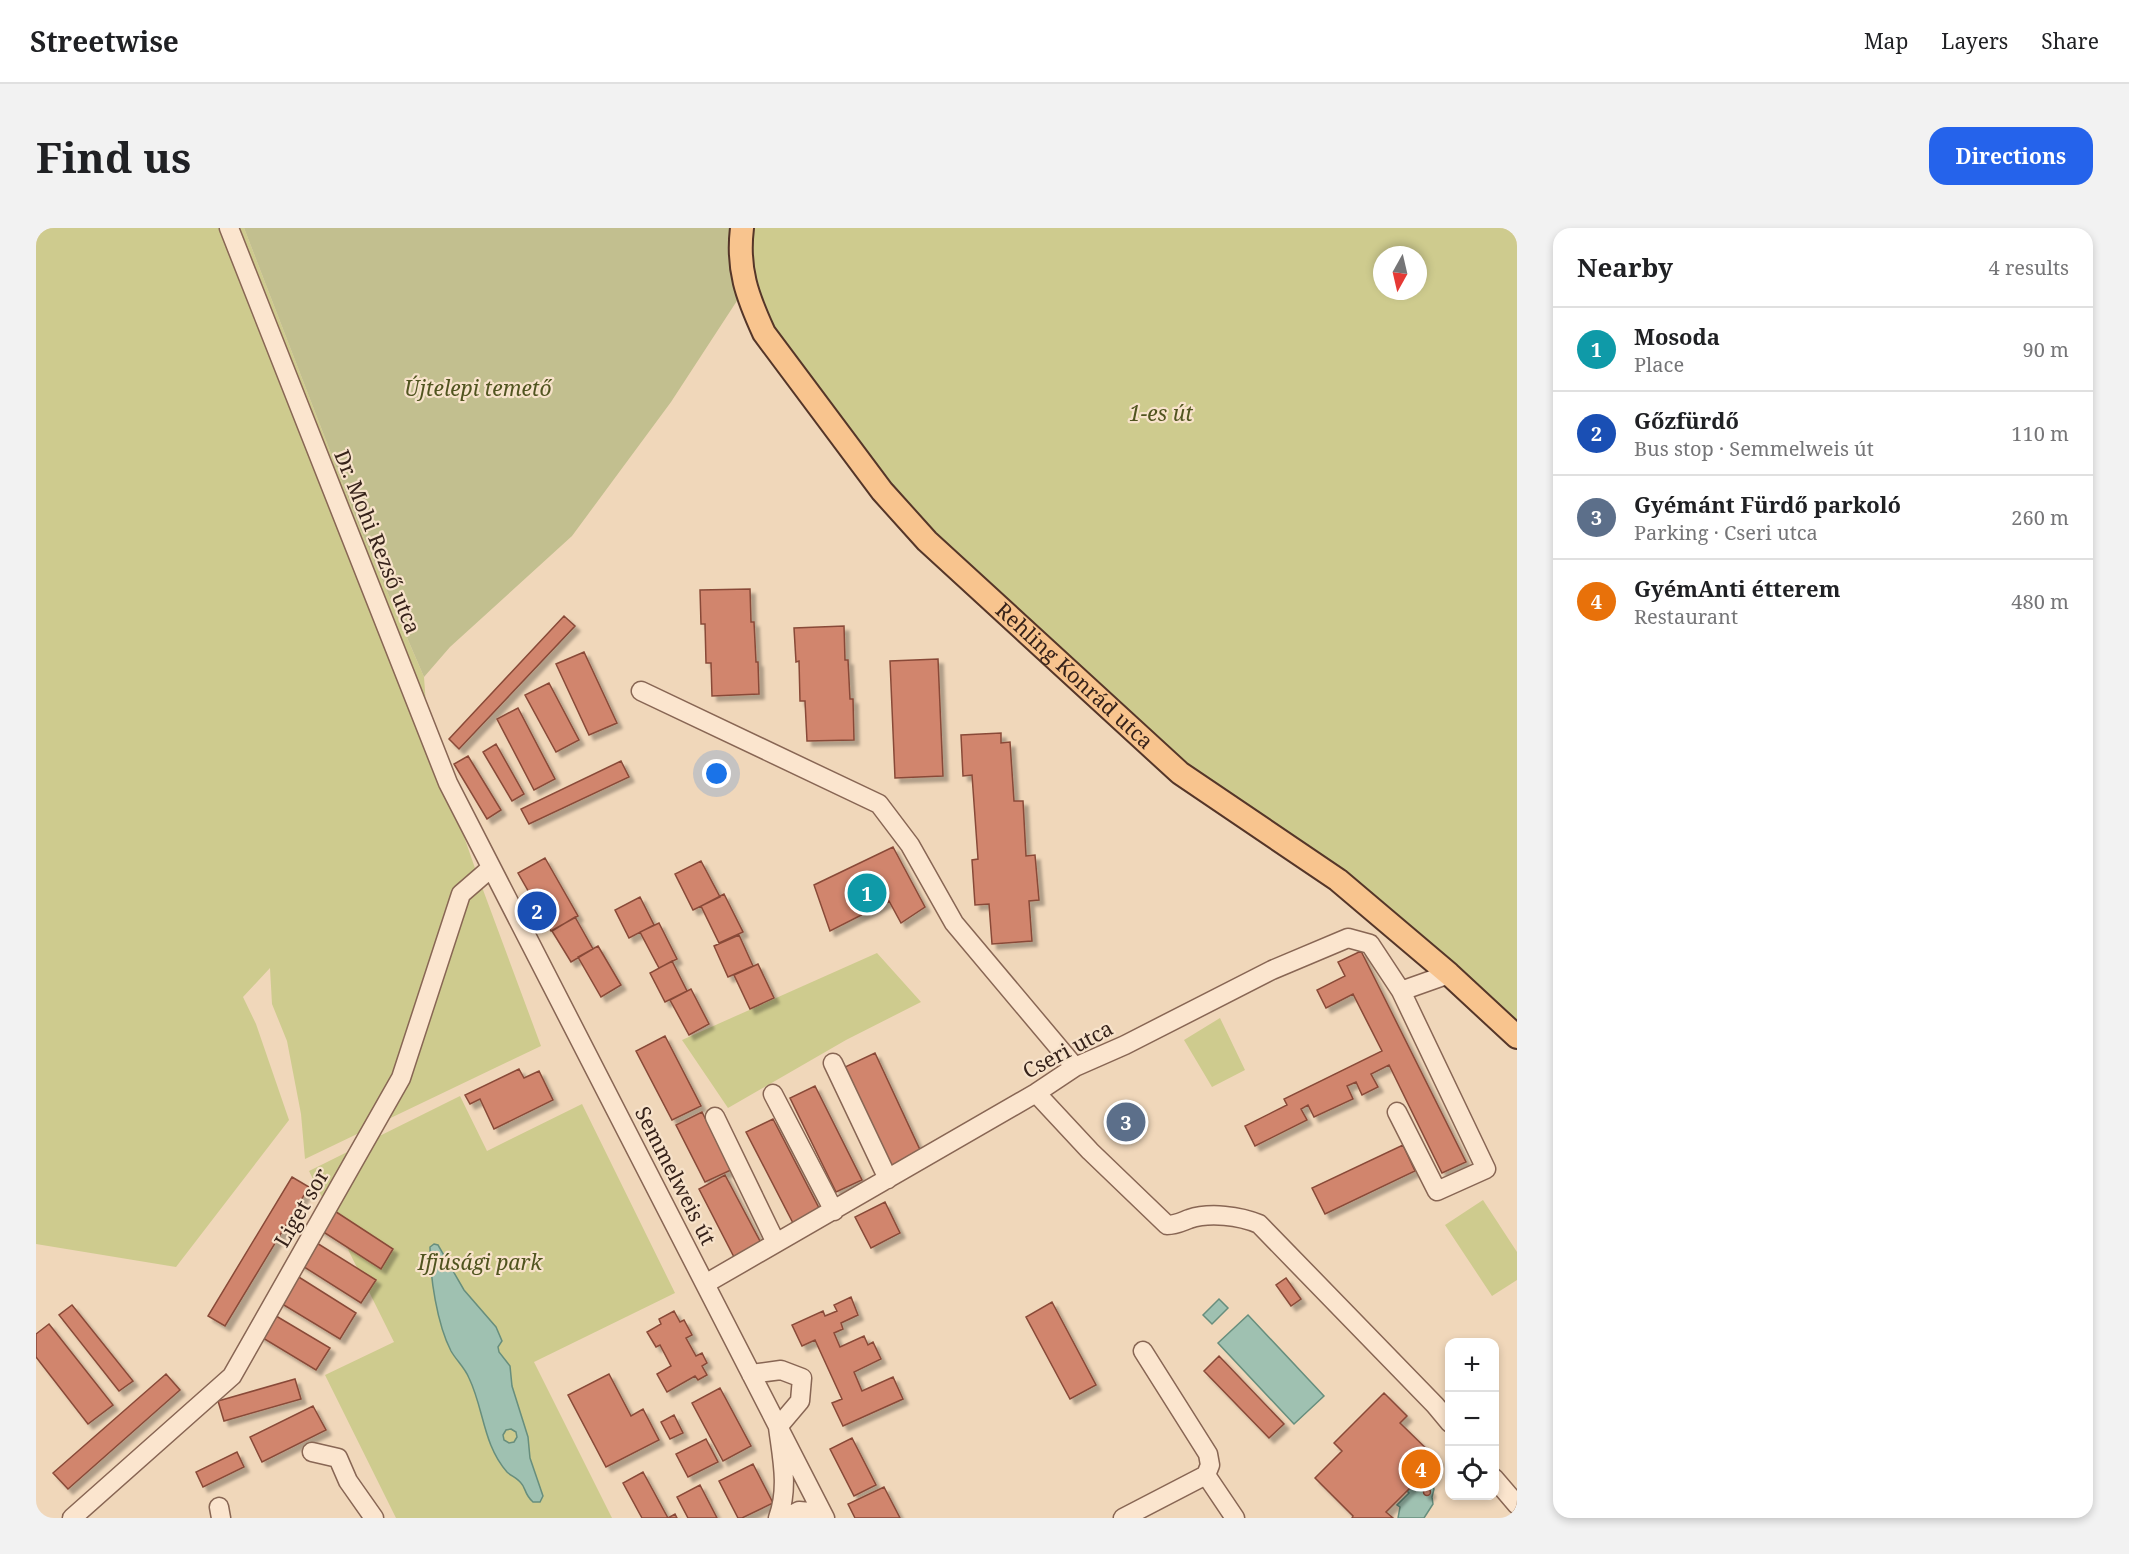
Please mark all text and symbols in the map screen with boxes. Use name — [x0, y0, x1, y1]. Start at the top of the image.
text: Streetwise — [30, 22, 179, 60]
text: Map — [1864, 27, 1908, 55]
text: Layers — [1941, 27, 2008, 55]
text: Share — [2041, 27, 2099, 55]
button: Directions — [1929, 127, 2093, 185]
text: Find us — [36, 128, 191, 185]
north arrow — [1373, 246, 1427, 300]
text: Nearby — [1577, 249, 1673, 285]
text: 4 results — [1989, 254, 2069, 281]
text: Mosoda — [1634, 321, 1720, 351]
text: 1 — [1591, 336, 1602, 363]
text: 90 m — [2023, 336, 2069, 363]
text: Place — [1634, 351, 1684, 378]
park label: Újtelepi temető — [404, 374, 553, 402]
park label: 1-es út — [1129, 399, 1193, 427]
text: Gőzfürdő — [1634, 405, 1739, 435]
text: 2 — [1591, 420, 1602, 447]
text: 110 m — [2011, 420, 2069, 447]
text: Bus stop · Semmelweis út — [1634, 435, 1874, 462]
street label: Dr. Mohi Rezső utca — [328, 445, 428, 638]
text: Gyémánt Fürdő parkoló — [1634, 489, 1901, 519]
text: 3 — [1591, 504, 1602, 531]
text: 260 m — [2011, 504, 2069, 531]
text: Parking · Cseri utca — [1634, 519, 1818, 546]
text: GyémAnti étterem — [1634, 573, 1840, 603]
text: 4 — [1591, 588, 1602, 615]
text: 480 m — [2011, 588, 2069, 615]
street label: Rehling Konrád utca — [990, 596, 1160, 755]
text: Restaurant — [1634, 603, 1738, 630]
your location — [702, 759, 731, 788]
pin: 1 — [848, 870, 886, 916]
pin: 2 — [518, 888, 556, 934]
street label: Cseri utca — [1017, 1014, 1118, 1085]
pin: 3 — [1106, 1100, 1146, 1144]
street label: Semmelweis út — [629, 1102, 723, 1250]
street label: Liget sor — [267, 1163, 335, 1252]
park label: Ifjúsági park — [417, 1248, 543, 1276]
map controls — [1445, 1338, 1499, 1500]
button: + — [1445, 1338, 1499, 1392]
button: − — [1445, 1392, 1499, 1446]
pin: 4 — [1402, 1446, 1440, 1492]
button: locate — [1445, 1446, 1499, 1500]

